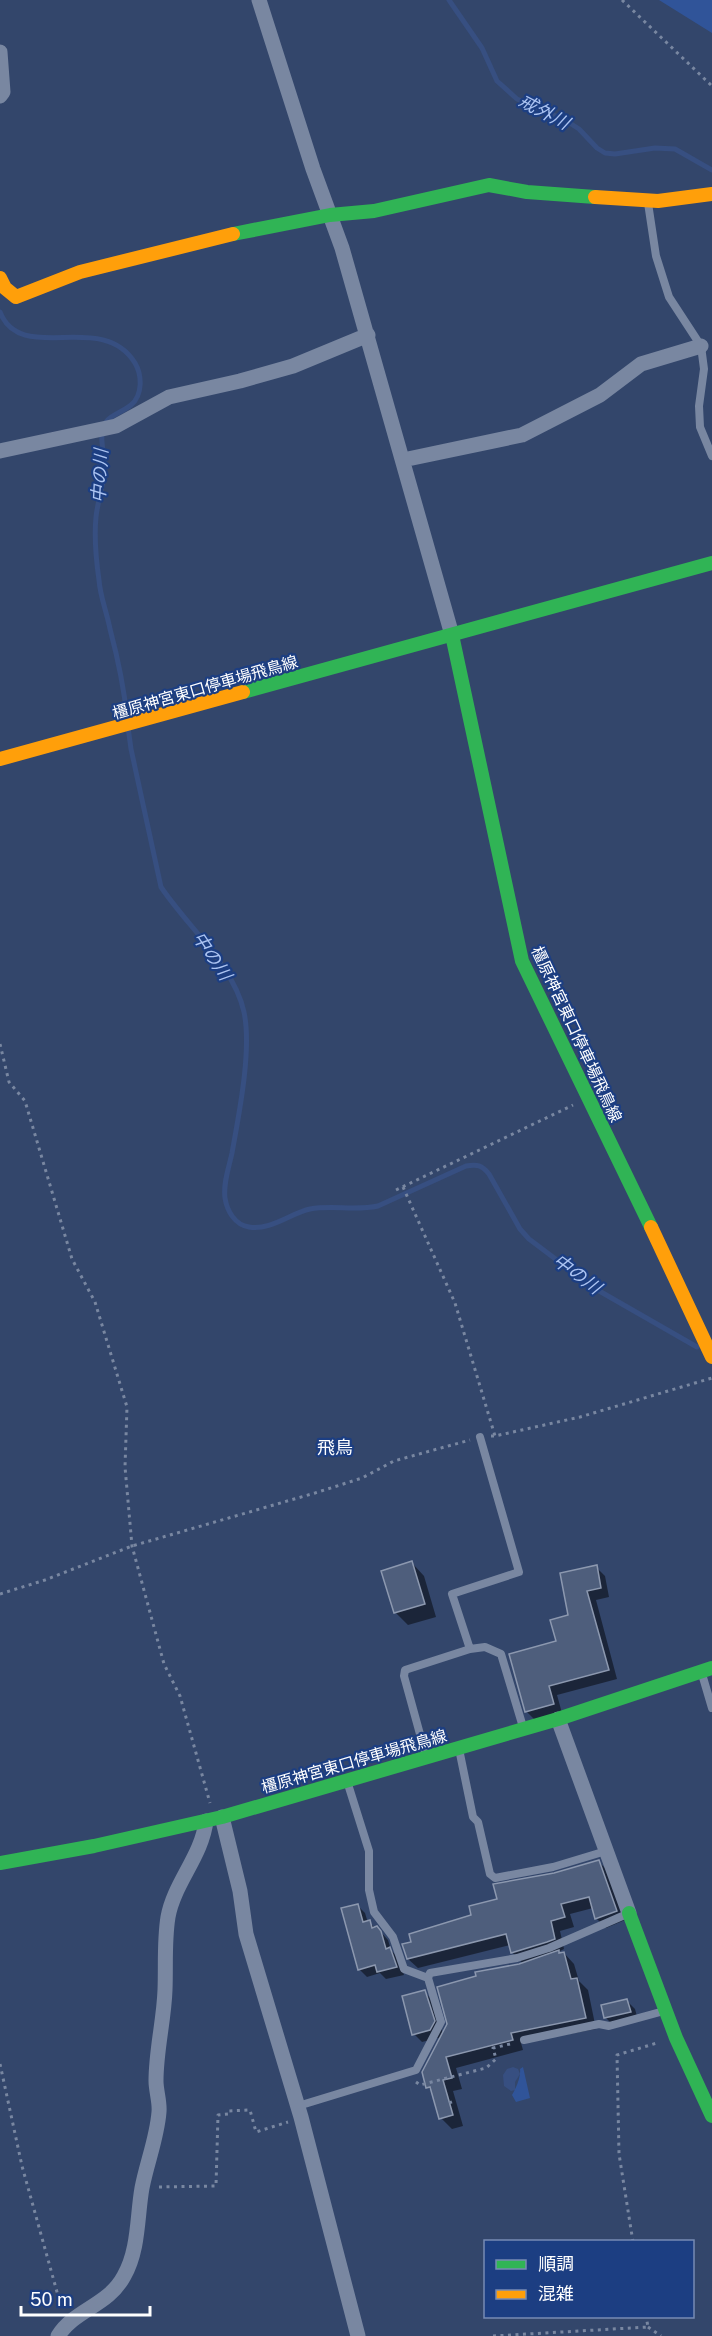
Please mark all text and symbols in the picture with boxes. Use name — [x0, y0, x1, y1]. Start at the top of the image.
water label: 戒外川 — [515, 90, 575, 134]
water label: 中の川 — [88, 446, 112, 503]
street label: 橿原神宮東口停車場飛鳥線 — [110, 652, 300, 723]
water label: 中の川 — [189, 927, 237, 986]
street label: 橿原神宮東口停車場飛鳥線 — [527, 943, 626, 1125]
water label: 中の川 — [549, 1249, 607, 1299]
district label: 飛鳥 — [317, 1437, 353, 1458]
street label: 橿原神宮東口停車場飛鳥線 — [259, 1726, 449, 1797]
legend — [484, 2240, 694, 2318]
text: 順調 — [538, 2253, 574, 2274]
scale bar — [21, 2279, 150, 2317]
text: 混雑 — [538, 2283, 574, 2304]
text: 50 m — [30, 2289, 73, 2310]

